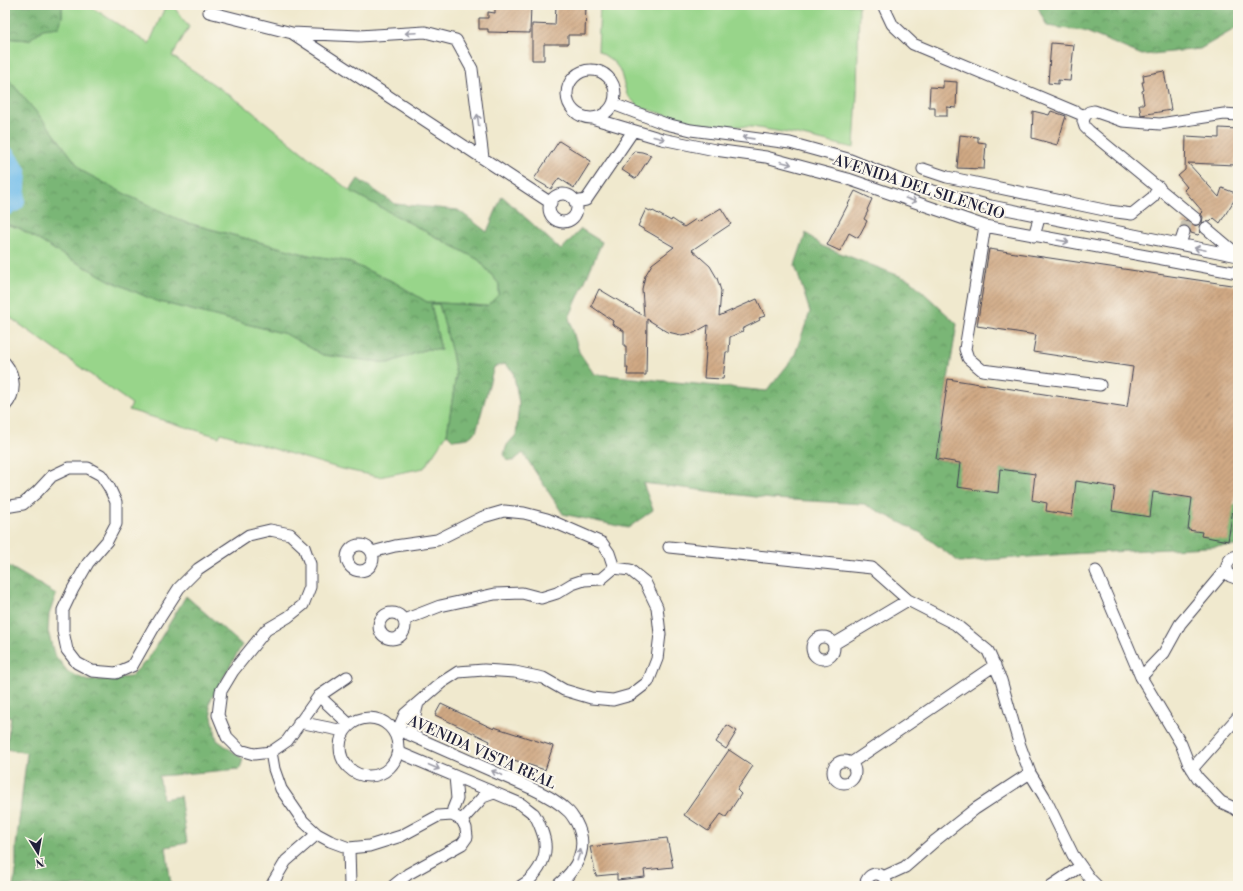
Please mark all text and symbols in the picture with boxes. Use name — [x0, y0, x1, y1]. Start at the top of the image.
one-way arrow — [405, 29, 418, 37]
one-way arrow — [474, 113, 482, 126]
one-way arrow — [742, 134, 755, 142]
one-way arrow — [652, 135, 665, 143]
street label: AVENIDA DEL SILENCIO — [830, 150, 1007, 224]
one-way arrow — [780, 159, 793, 167]
one-way arrow — [904, 197, 916, 205]
one-way arrow — [1056, 237, 1069, 245]
one-way arrow — [1194, 244, 1207, 252]
street label: AVENIDA VISTA REAL — [404, 711, 559, 794]
one-way arrow — [427, 764, 439, 771]
one-way arrow — [491, 769, 503, 777]
north arrow — [18, 833, 58, 873]
one-way arrow — [576, 850, 584, 862]
text: N — [34, 854, 45, 870]

